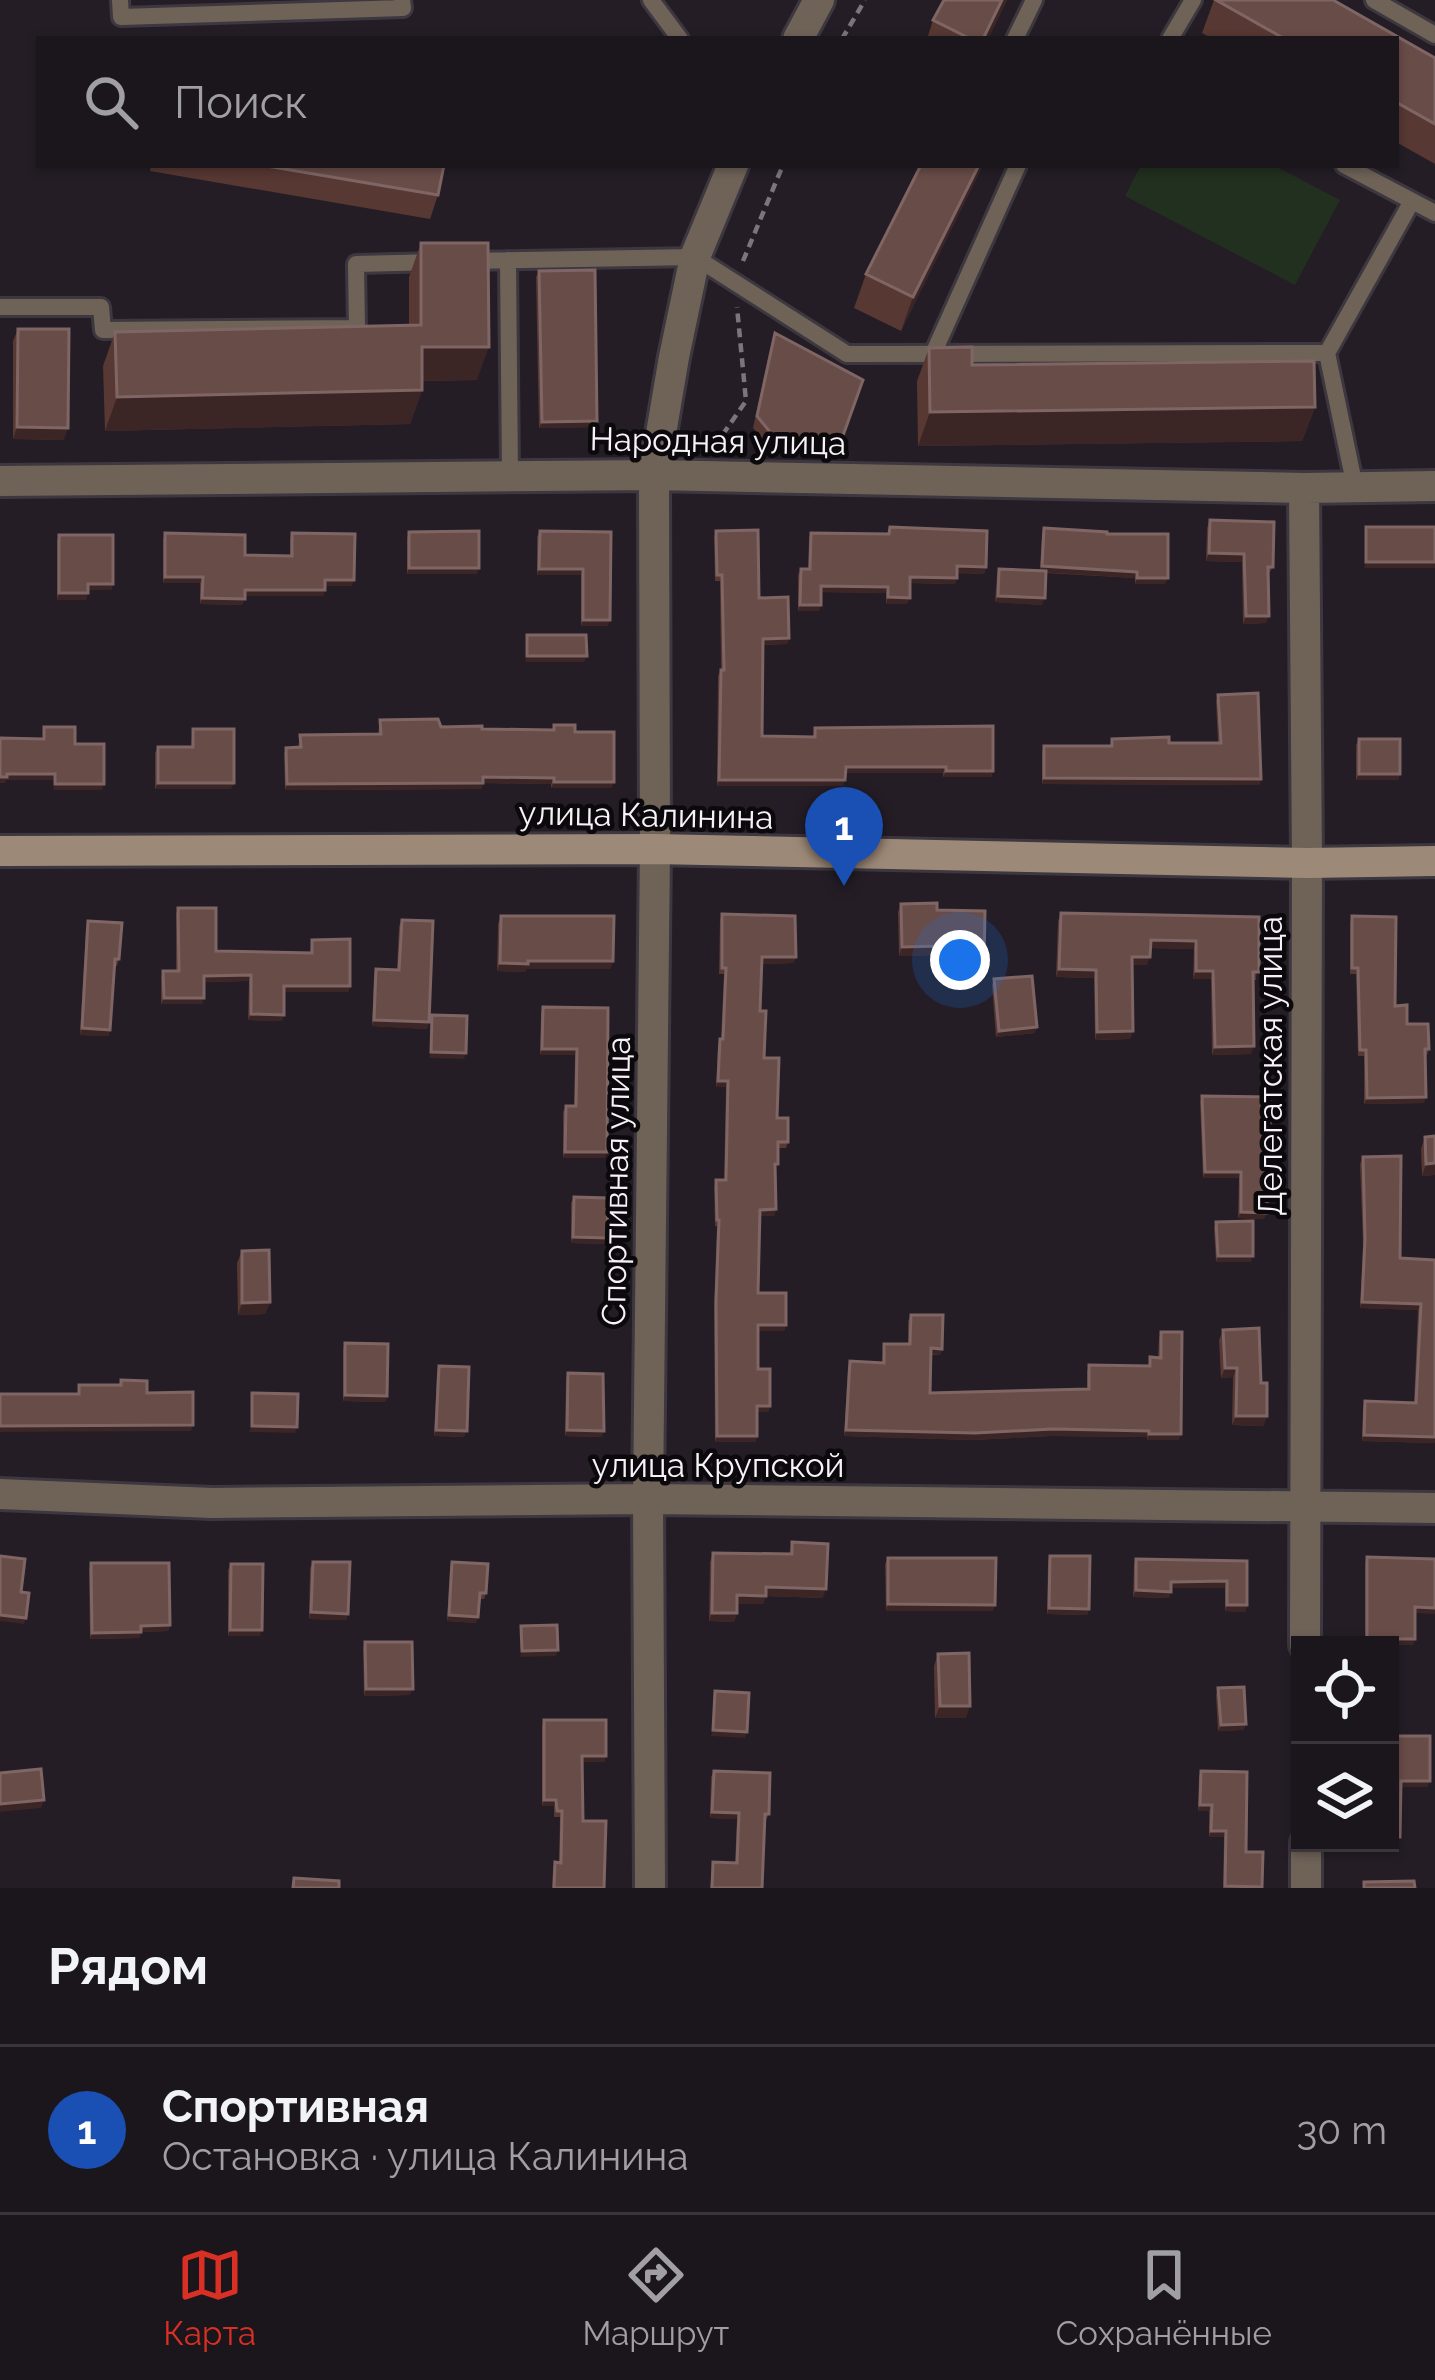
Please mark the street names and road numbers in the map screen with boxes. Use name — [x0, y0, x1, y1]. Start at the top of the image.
street label: Народная улица — [589, 419, 847, 463]
street label: улица Калинина — [518, 793, 774, 837]
street label: Делегатская улица — [1251, 916, 1290, 1216]
street label: Спортивная улица — [594, 1036, 638, 1326]
street label: улица Крупской — [592, 1446, 844, 1485]

